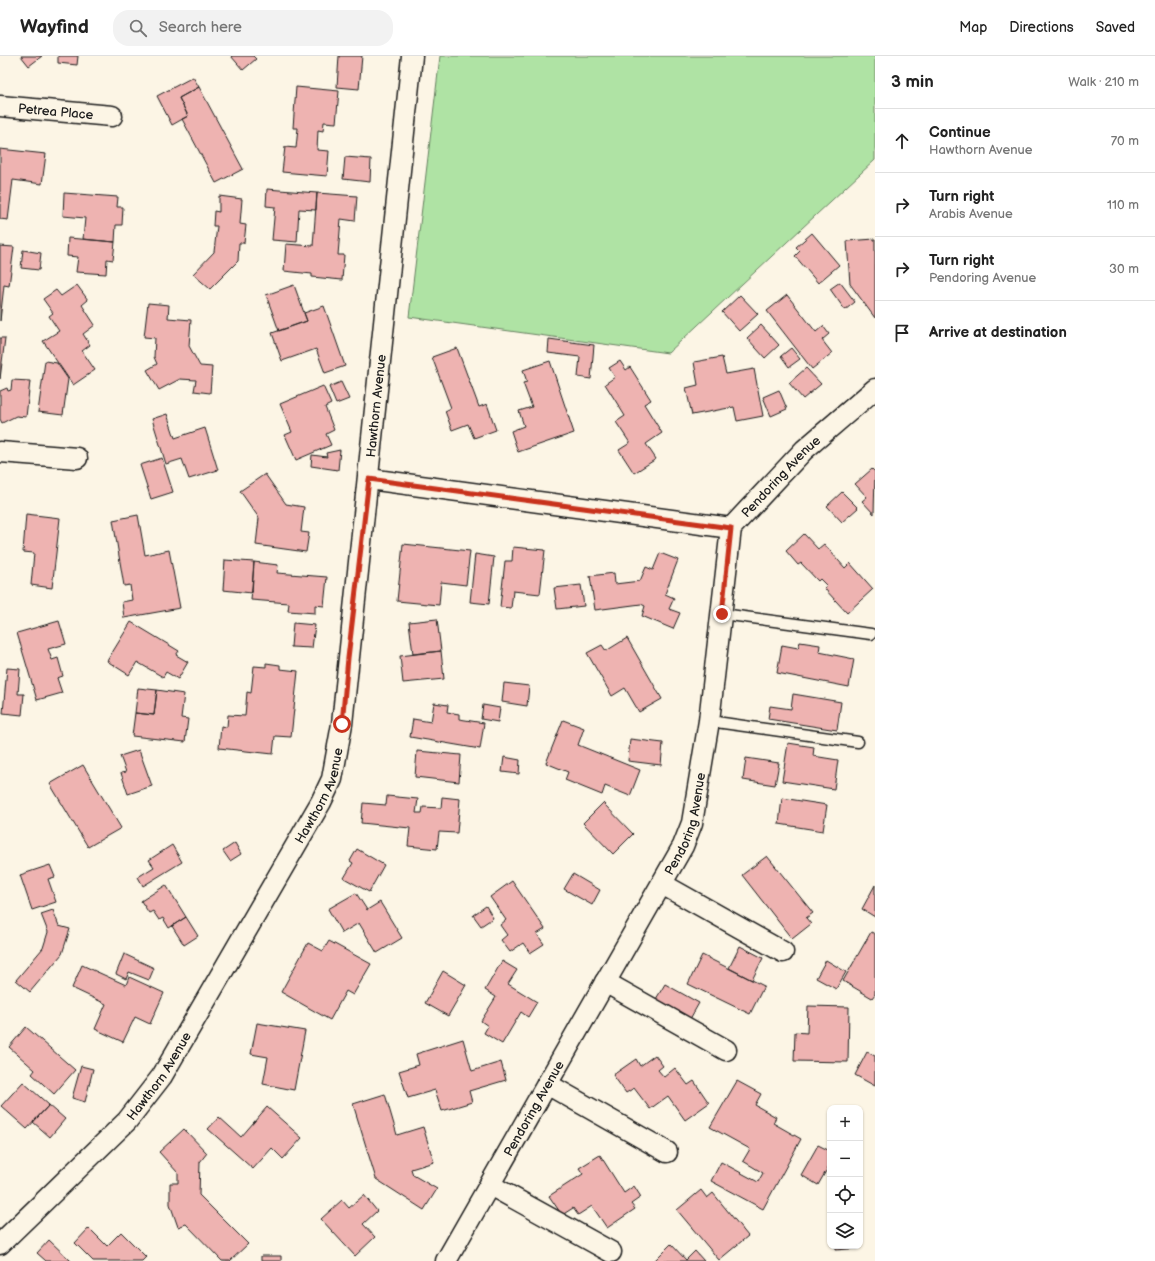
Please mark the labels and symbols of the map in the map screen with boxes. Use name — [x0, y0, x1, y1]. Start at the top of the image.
street label: Petrea Place — [17, 101, 94, 123]
street label: Hawthorn Avenue — [363, 353, 390, 458]
street label: Pendoring Avenue — [738, 432, 824, 521]
route end — [713, 605, 731, 623]
route start — [333, 715, 351, 733]
street label: Hawthorn Avenue — [292, 746, 347, 847]
street label: Pendoring Avenue — [661, 771, 709, 878]
street label: Hawthorn Avenue — [124, 1029, 195, 1124]
street label: Pendoring Avenue — [501, 1058, 568, 1159]

